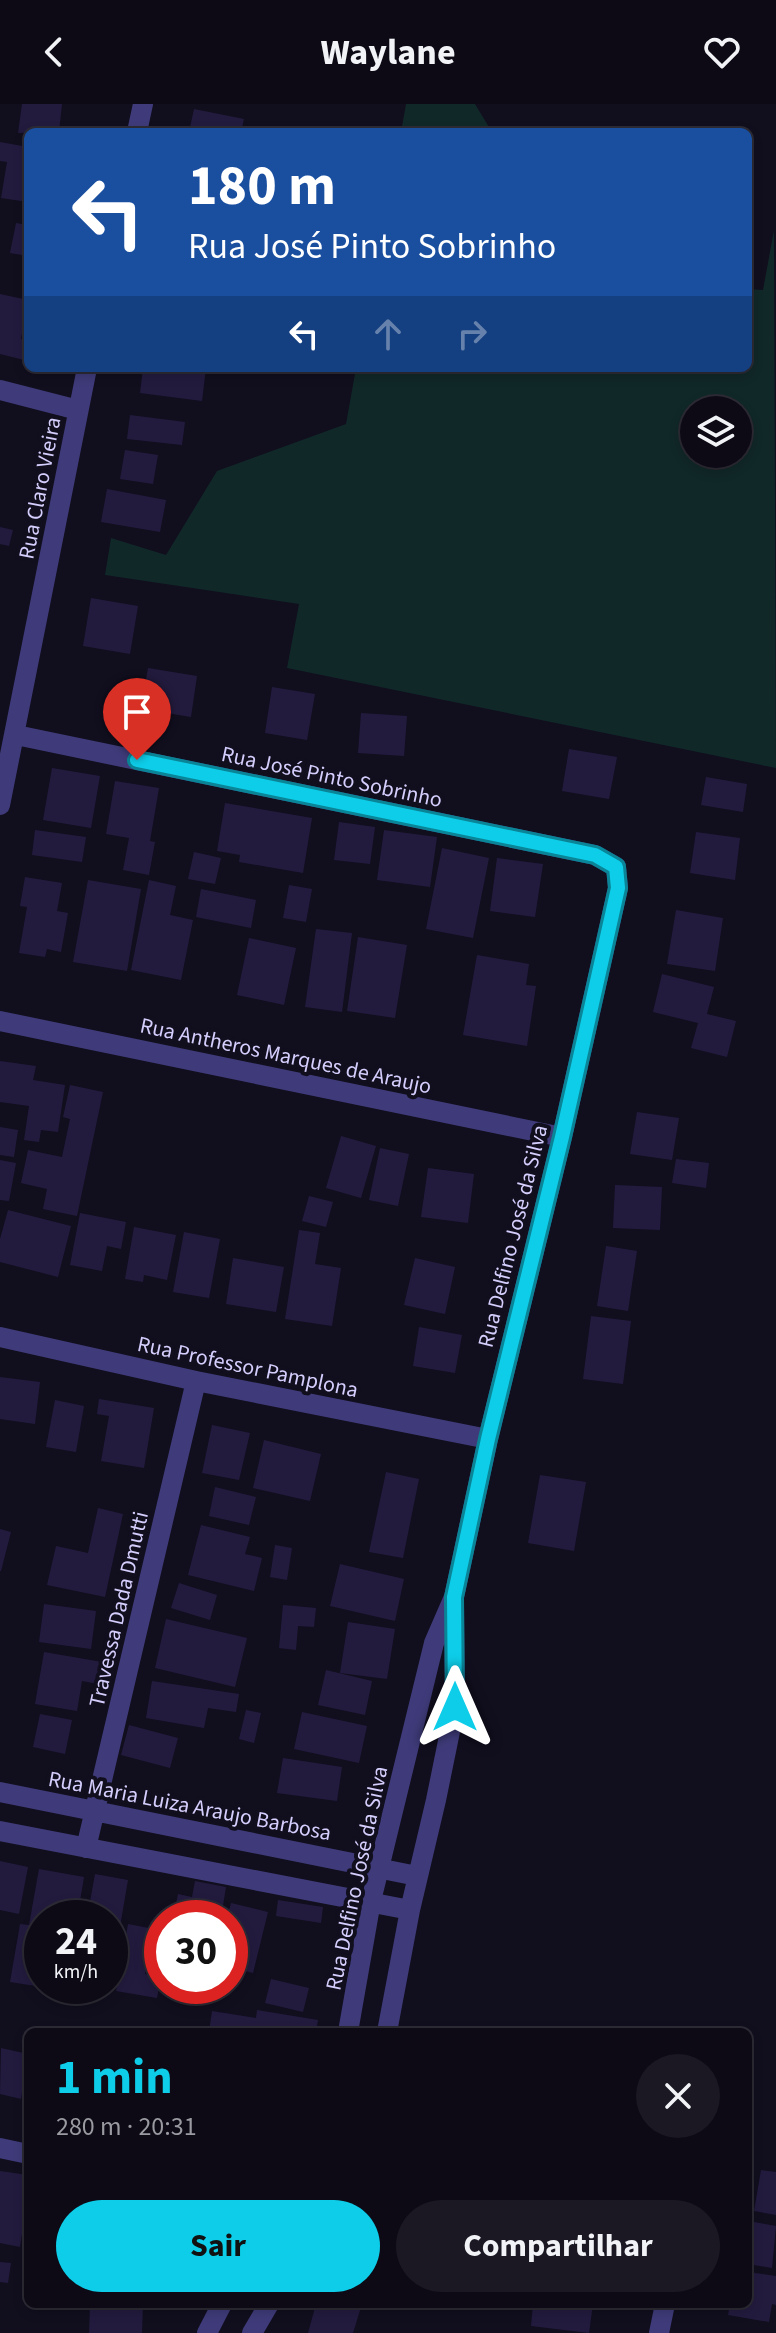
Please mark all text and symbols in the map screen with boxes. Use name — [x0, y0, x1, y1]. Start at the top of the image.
text: Waylane — [320, 27, 456, 78]
icon: back — [32, 30, 76, 74]
icon: heart — [700, 30, 744, 74]
text: 180 m — [188, 147, 336, 226]
icon: left — [56, 160, 160, 264]
text: Rua José Pinto Sobrinho — [188, 221, 556, 272]
icon: left — [282, 312, 326, 356]
icon: ahead — [366, 312, 410, 356]
icon: right — [450, 312, 494, 356]
map controls — [680, 396, 752, 468]
button: layers — [680, 396, 752, 468]
street label: Rua Claro Vieira — [11, 414, 69, 562]
pin — [103, 678, 171, 760]
icon: arrive — [115, 690, 159, 734]
street label: Rua José Pinto Sobrinho — [218, 738, 445, 816]
street label: Rua Antheros Marques de Araujo — [137, 1009, 435, 1103]
street label: Rua Delfino José da Silva — [470, 1121, 556, 1351]
street label: Rua Professor Pamplona — [134, 1328, 361, 1406]
street label: Travessa Dada Dmutti — [81, 1508, 157, 1710]
position arrow — [413, 1665, 497, 1749]
street label: Rua Maria Luiza Araujo Barbosa — [46, 1763, 334, 1849]
street label: Rua Delfino José da Silva — [318, 1763, 396, 1993]
speed limit sign: 30 — [144, 1900, 248, 2004]
text: 24 — [55, 1913, 97, 1970]
text: km/h — [54, 1958, 98, 1986]
text: 1 min — [56, 2044, 173, 2112]
button: close — [636, 2054, 720, 2138]
text: 280 m · 20:31 — [56, 2108, 197, 2145]
button: Sair — [56, 2200, 380, 2292]
button: Compartilhar — [396, 2200, 720, 2292]

